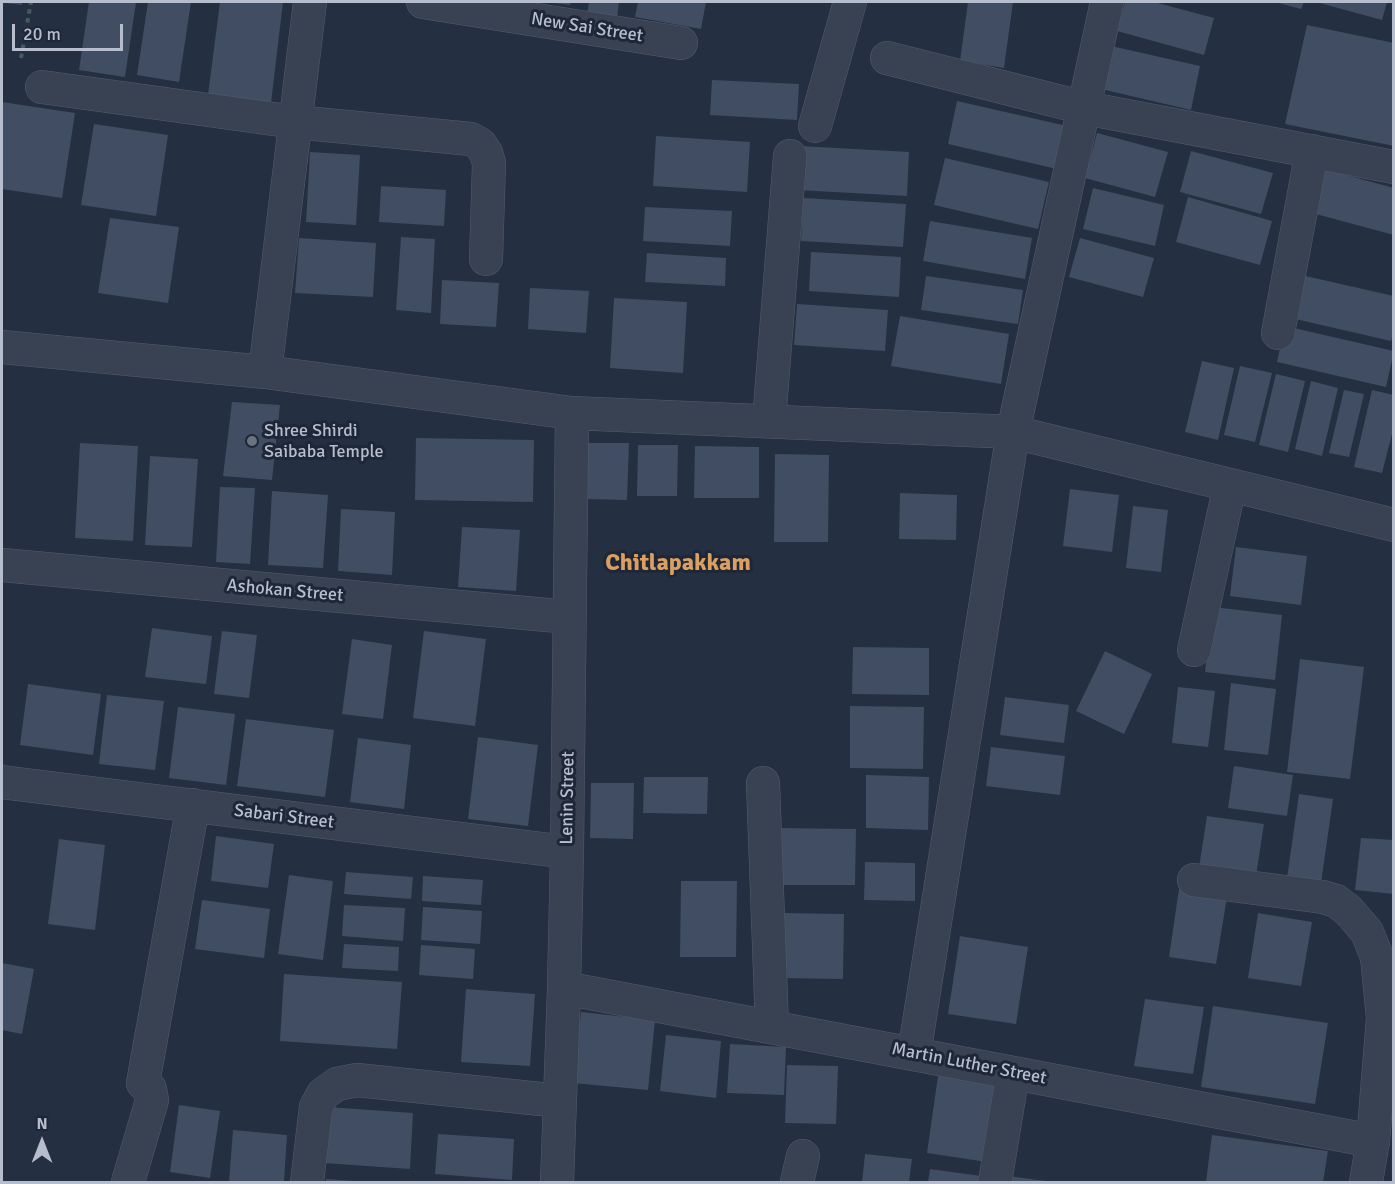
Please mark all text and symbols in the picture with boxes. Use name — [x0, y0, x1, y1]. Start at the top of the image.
street label: New Sai Street — [530, 9, 644, 47]
scale bar — [15, 12, 126, 50]
text: 20 m — [23, 23, 61, 45]
place label: Shree Shirdi Saibaba Temple — [264, 420, 384, 462]
marker: Shree Shirdi Saibaba Temple — [245, 434, 259, 448]
district label: Chitlapakkam — [605, 550, 751, 578]
street label: Ashokan Street — [226, 575, 344, 607]
street label: Lenin Street — [556, 751, 580, 845]
street label: Sabari Street — [233, 800, 335, 834]
street label: Martin Luther Street — [890, 1038, 1048, 1090]
north arrow — [12, 1112, 72, 1172]
text: N — [36, 1114, 48, 1134]

